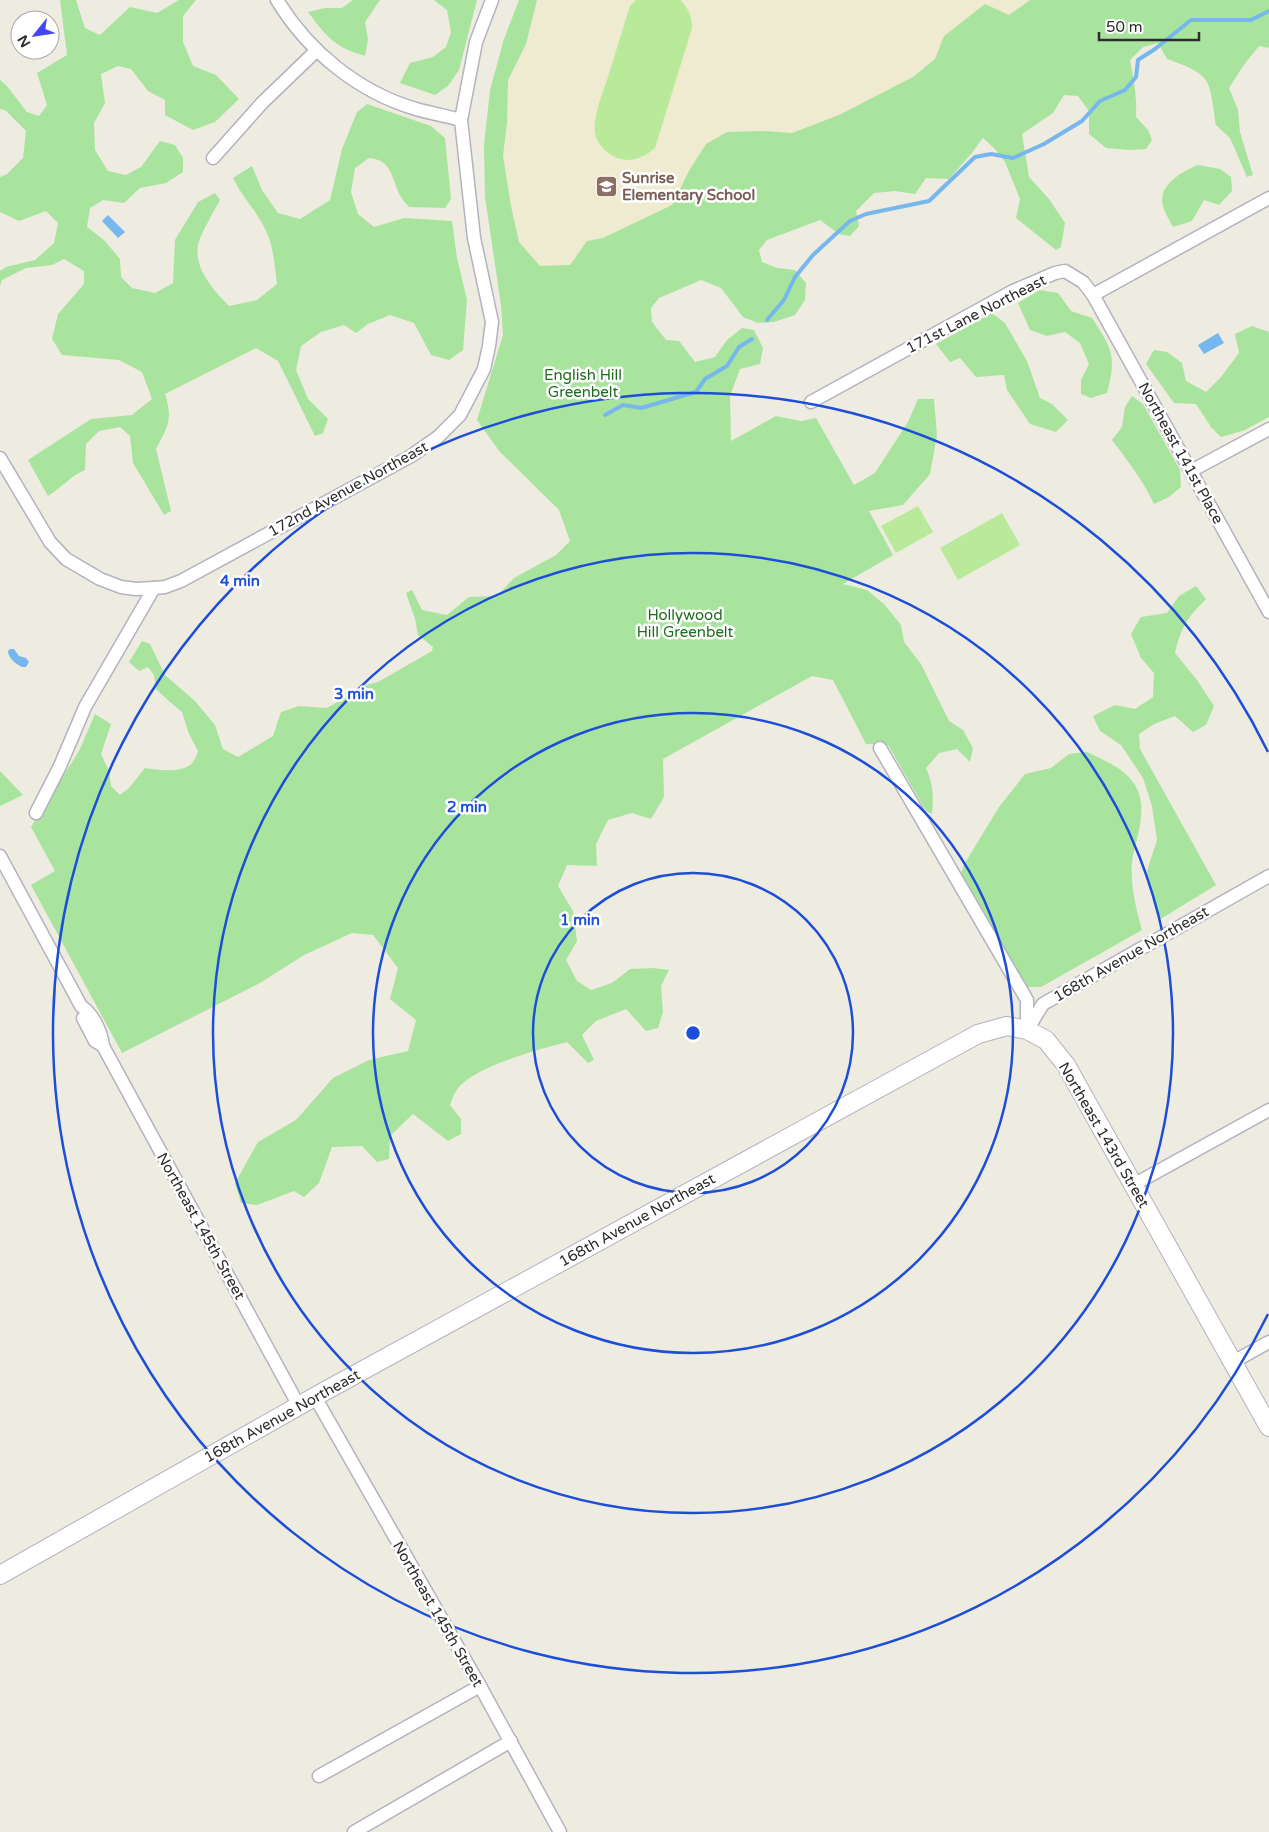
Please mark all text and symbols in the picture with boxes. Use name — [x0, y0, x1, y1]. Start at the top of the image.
north arrow — [10, 10, 60, 60]
scale bar — [1099, 10, 1199, 42]
text: 50 m — [1106, 18, 1143, 36]
text: N — [14, 32, 34, 50]
place label: Sunrise Elementary School — [622, 169, 755, 205]
school or university icon: Sunrise Elementary School — [594, 175, 618, 199]
street label: 171st Lane Northeast — [903, 271, 1049, 357]
park label: English Hill Greenbelt — [544, 366, 622, 401]
street label: Northeast 141st Place — [1135, 379, 1227, 527]
street label: 172nd Avenue Northeast — [265, 437, 431, 540]
text: 4 min — [220, 572, 260, 590]
park label: Hollywood Hill Greenbelt — [637, 606, 734, 641]
text: 3 min — [334, 685, 374, 703]
text: 2 min — [447, 798, 487, 816]
street label: 168th Avenue Northeast — [1050, 902, 1212, 1006]
text: 1 min — [560, 911, 600, 929]
centre of rings — [684, 1024, 702, 1042]
street label: Northeast 143rd Street — [1055, 1059, 1153, 1211]
street label: Northeast 145th Street — [153, 1149, 249, 1303]
street label: 168th Avenue Northeast — [556, 1169, 719, 1271]
street label: 168th Avenue Northeast — [201, 1365, 364, 1467]
street label: Northeast 145th Street — [389, 1538, 487, 1690]

